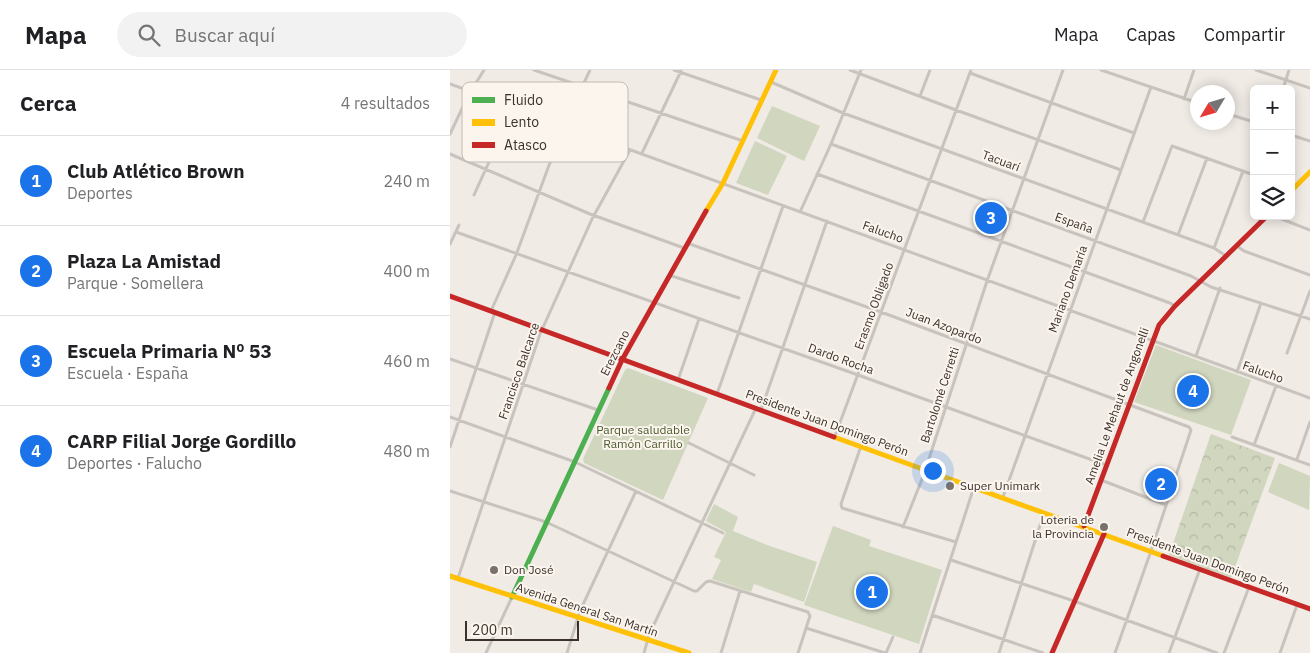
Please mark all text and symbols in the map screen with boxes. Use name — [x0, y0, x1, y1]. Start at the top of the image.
search box — [117, 12, 467, 57]
text: Mapa — [25, 19, 87, 51]
icon: search — [135, 21, 163, 49]
text: Buscar aquí — [175, 23, 275, 47]
text: Mapa — [1054, 23, 1098, 46]
text: Capas — [1126, 23, 1176, 46]
text: Compartir — [1204, 23, 1285, 46]
legend — [462, 82, 628, 162]
north arrow — [1190, 85, 1235, 130]
map controls — [1250, 85, 1295, 220]
button: + — [1250, 85, 1295, 130]
text: Cerca — [20, 89, 77, 117]
text: Fluido — [504, 91, 543, 109]
text: 4 resultados — [341, 93, 430, 113]
text: Lento — [504, 113, 539, 131]
button: − — [1250, 130, 1295, 175]
text: Atasco — [504, 136, 547, 154]
street label: Tacuarí — [980, 147, 1022, 174]
text: Club Atlético Brown — [67, 159, 245, 183]
text: 1 — [31, 171, 41, 191]
text: 240 m — [383, 171, 430, 191]
button: layers — [1250, 175, 1295, 220]
text: Deportes — [67, 183, 133, 203]
pin: 3 — [975, 199, 1007, 237]
street label: España — [1053, 209, 1096, 237]
street label: Falucho — [861, 217, 906, 246]
street label: Mariano Demaría — [1045, 243, 1090, 334]
text: Plaza La Amistad — [67, 249, 221, 273]
street label: Erasmo Obligado — [851, 260, 896, 352]
text: 2 — [31, 261, 41, 281]
text: 400 m — [383, 261, 430, 281]
text: Parque · Somellera — [67, 273, 204, 293]
street label: Juan Azopardo — [904, 304, 985, 347]
street label: Francisco Balcarce — [495, 320, 542, 421]
street label: Amelia Le Mehaut de Angonelli — [1081, 325, 1152, 486]
street label: Erezcano — [597, 327, 633, 378]
text: Escuela Primaria Nº 53 — [67, 339, 272, 363]
street label: Dardo Rocha — [806, 340, 877, 378]
street label: Bartolomé Cerretti — [917, 345, 962, 445]
text: 3 — [31, 351, 41, 371]
text: 460 m — [383, 351, 430, 371]
street label: Falucho — [1241, 357, 1286, 386]
text: Escuela · España — [67, 363, 188, 383]
pin: 4 — [1177, 372, 1209, 410]
street label: Presidente Juan Domingo Perón — [744, 386, 911, 459]
park label: Parque saludable Ramón Carrillo — [596, 422, 690, 451]
text: CARP Filial Jorge Gordillo — [67, 429, 296, 453]
text: 4 — [31, 441, 41, 461]
text: 480 m — [383, 441, 430, 461]
text: Deportes · Falucho — [67, 453, 202, 473]
your location — [920, 458, 946, 484]
pin: 2 — [1145, 465, 1177, 503]
place label: Super Unimark — [960, 478, 1041, 493]
marker: Super Unimark — [944, 480, 956, 492]
place label: Loteria de la Provincia — [1032, 512, 1095, 541]
marker: Loteria de la Provincia — [1098, 521, 1110, 533]
street label: Presidente Juan Domingo Perón — [1125, 524, 1292, 597]
place label: Don José — [504, 562, 554, 577]
marker: Don José — [488, 564, 500, 576]
pin: 1 — [856, 573, 888, 611]
street label: Avenida General San Martín — [514, 579, 660, 640]
scale bar — [465, 618, 579, 641]
text: 200 m — [472, 621, 513, 639]

